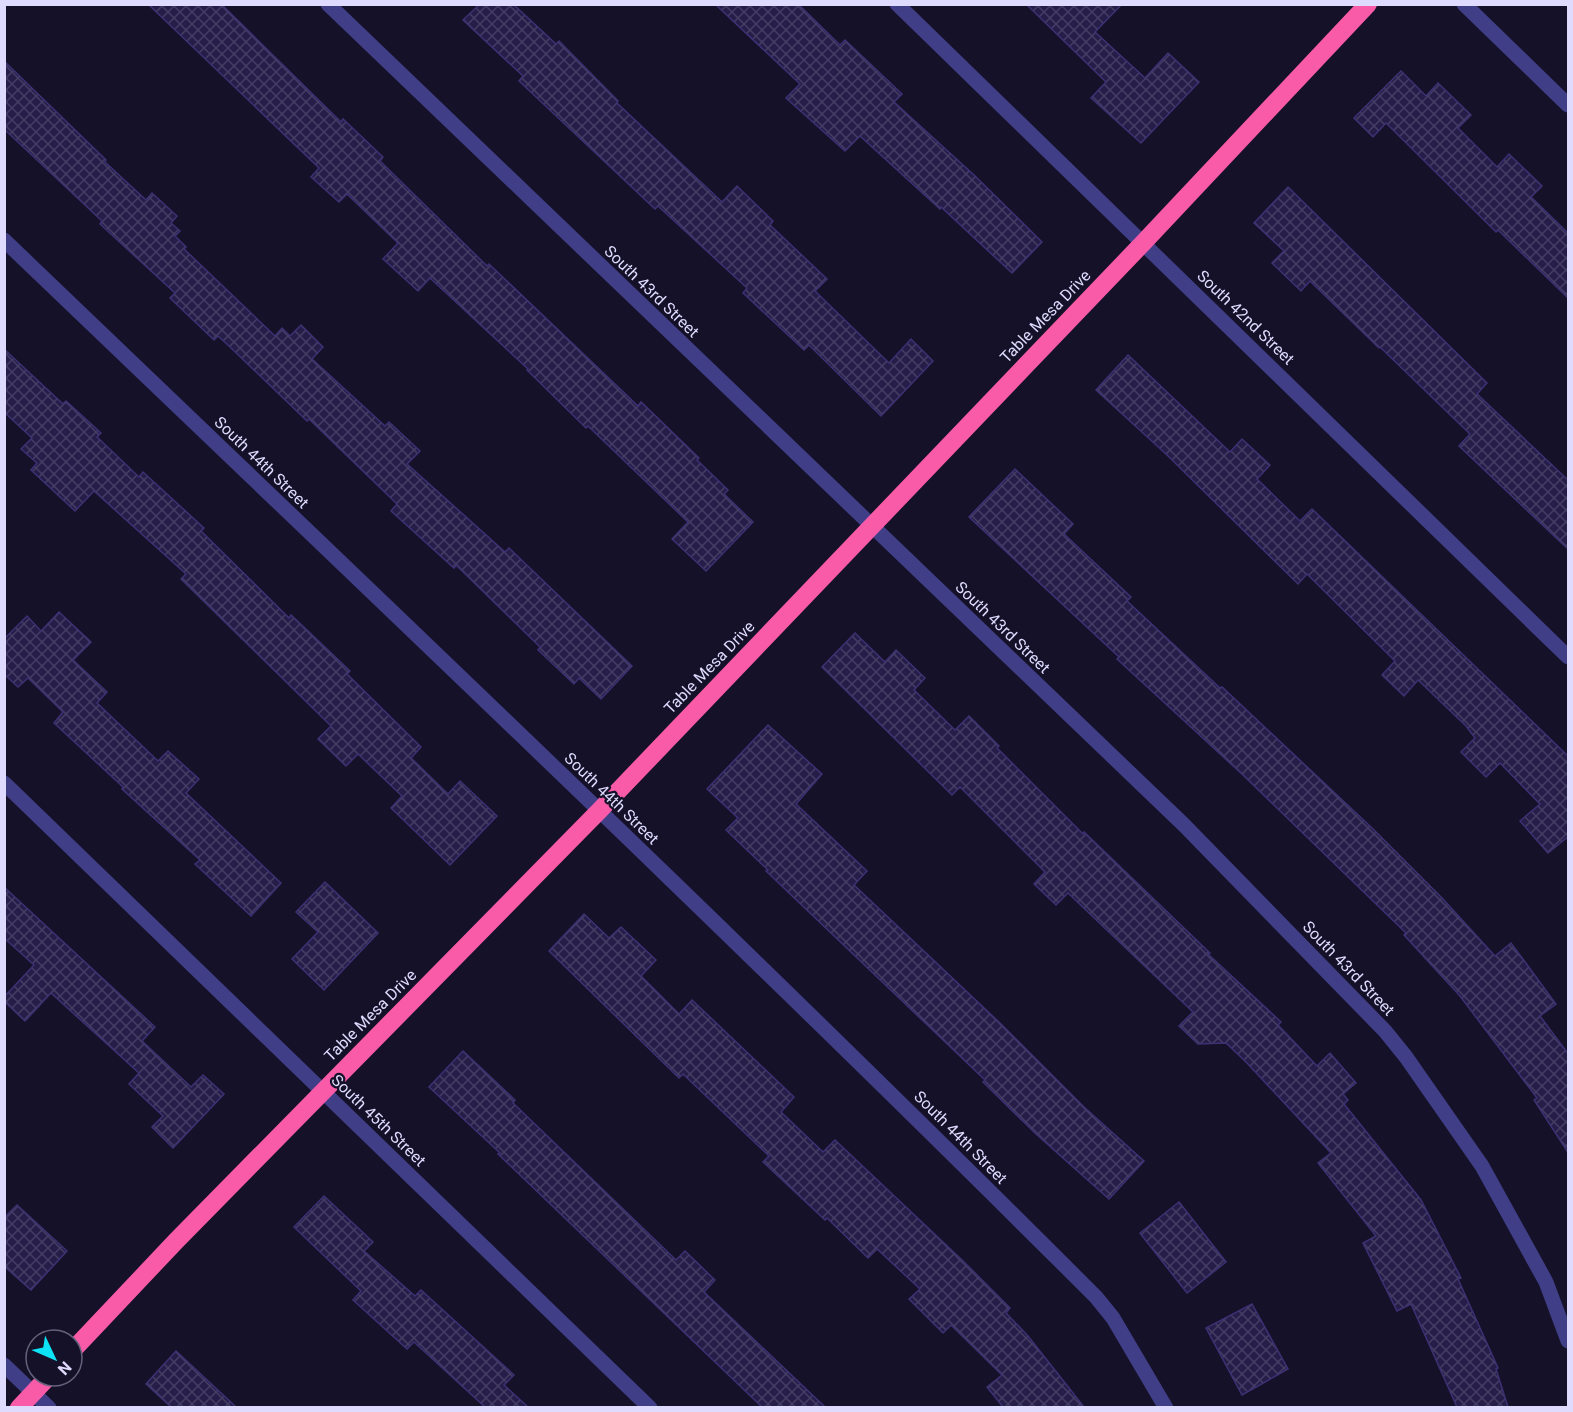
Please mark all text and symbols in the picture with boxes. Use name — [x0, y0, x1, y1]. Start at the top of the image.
street label: South 43rd Street — [600, 241, 703, 341]
street label: Table Mesa Drive — [996, 266, 1095, 367]
street label: South 42nd Street — [1193, 266, 1298, 368]
street label: South 44th Street — [211, 413, 313, 512]
street label: South 43rd Street — [951, 577, 1054, 677]
street label: Table Mesa Drive — [660, 617, 759, 718]
street label: South 44th Street — [561, 749, 663, 848]
street label: South 43rd Street — [1299, 917, 1399, 1020]
street label: Table Mesa Drive — [320, 965, 420, 1065]
street label: South 45th Street — [328, 1071, 430, 1170]
street label: South 44th Street — [910, 1087, 1011, 1188]
north arrow — [24, 1328, 84, 1388]
text: N — [54, 1357, 75, 1379]

